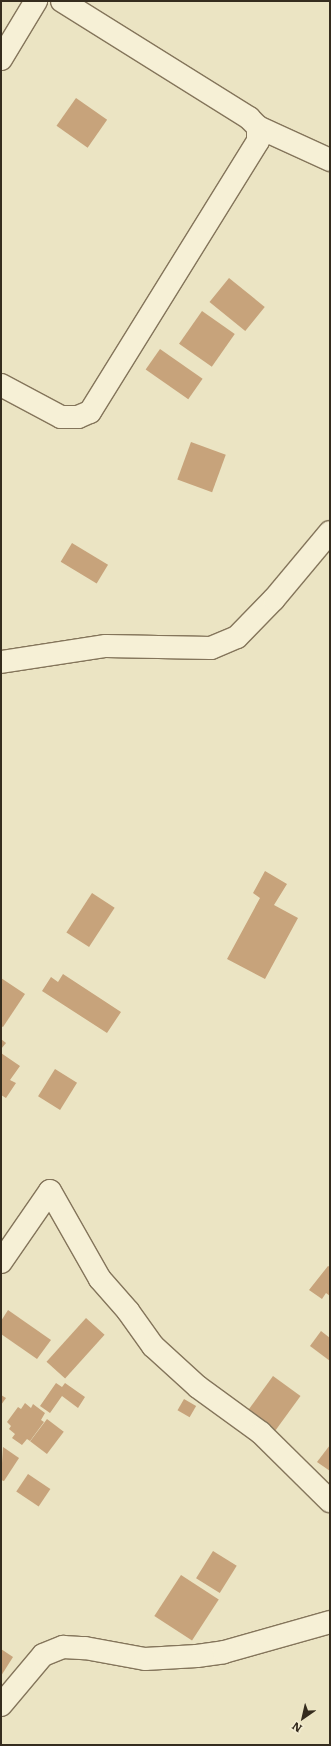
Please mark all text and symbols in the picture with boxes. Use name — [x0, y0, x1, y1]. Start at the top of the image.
north arrow — [283, 1698, 323, 1738]
text: N — [288, 1719, 305, 1737]

